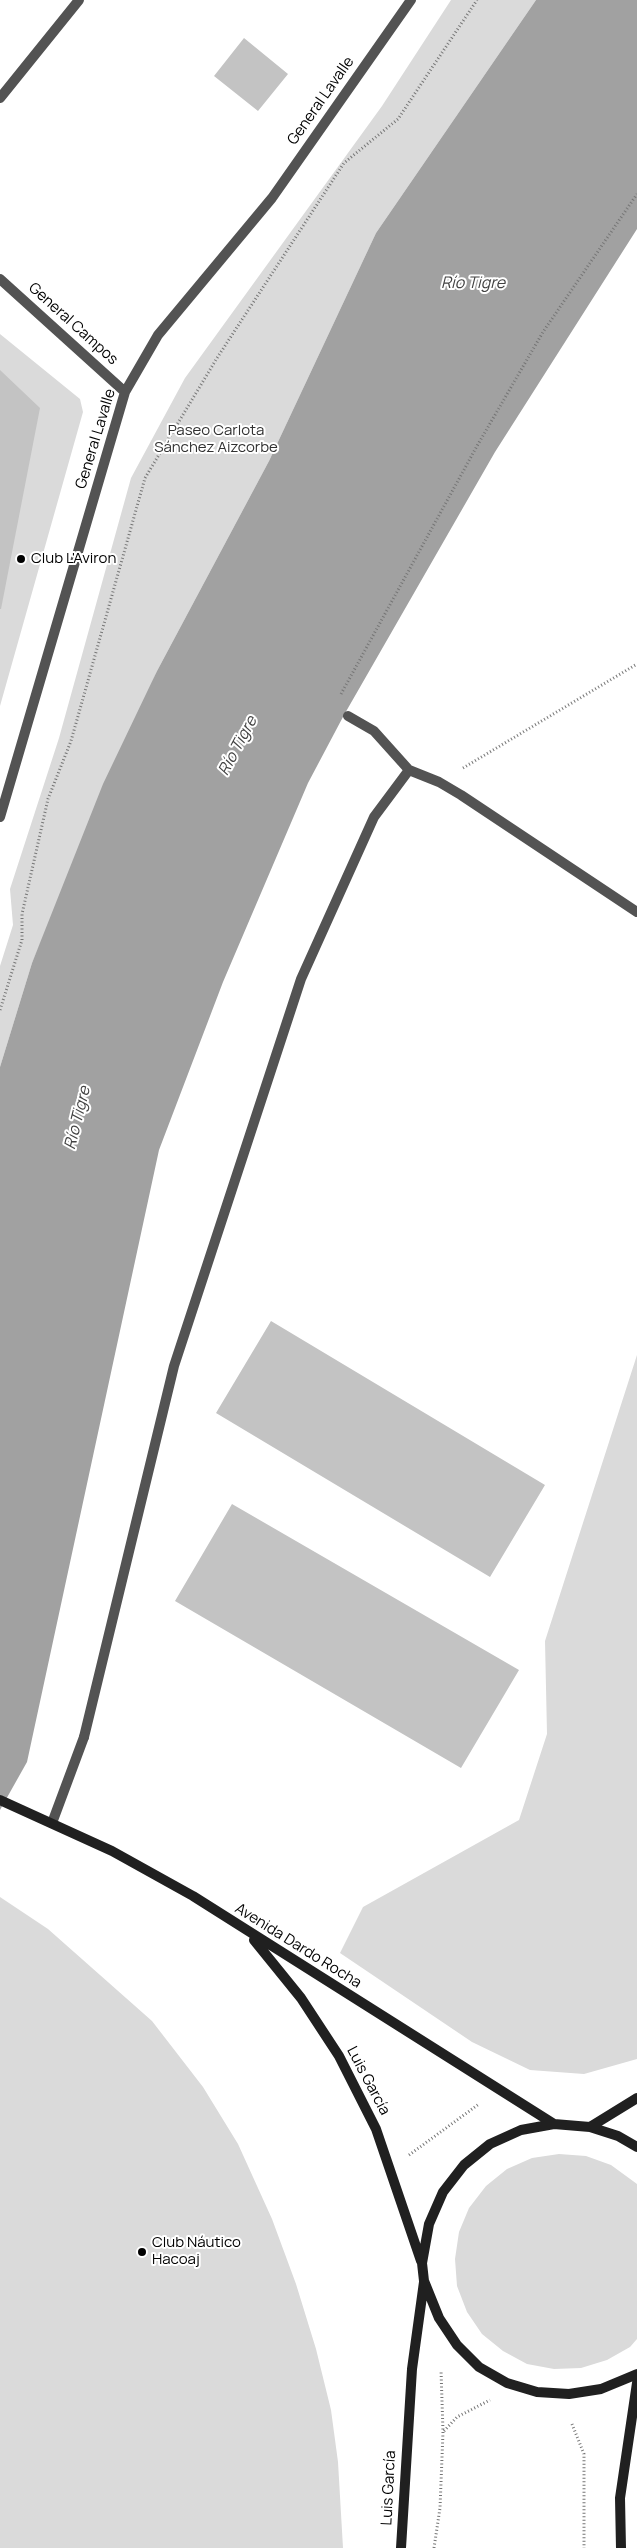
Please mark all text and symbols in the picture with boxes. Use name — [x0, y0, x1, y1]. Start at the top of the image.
street label: General Lavalle — [284, 53, 358, 149]
water label: Río Tigre — [441, 274, 505, 294]
street label: General Campos — [25, 279, 121, 369]
street label: General Lavalle — [72, 387, 120, 491]
park label: Paseo Carlota Sánchez Aizcorbe — [154, 422, 278, 457]
place label: Club L'Aviron — [31, 550, 116, 568]
marker: Club L'Aviron — [15, 553, 27, 565]
water label: Río Tigre — [214, 713, 262, 779]
water label: Río Tigre — [61, 1085, 95, 1151]
street label: Avenida Dardo Rocha — [231, 1900, 365, 1992]
street label: Luis García — [342, 2044, 394, 2118]
place label: Club Náutico Hacoaj — [152, 2234, 241, 2269]
marker: Club Náutico Hacoaj — [136, 2246, 148, 2258]
street label: Luis García — [378, 2450, 400, 2526]

